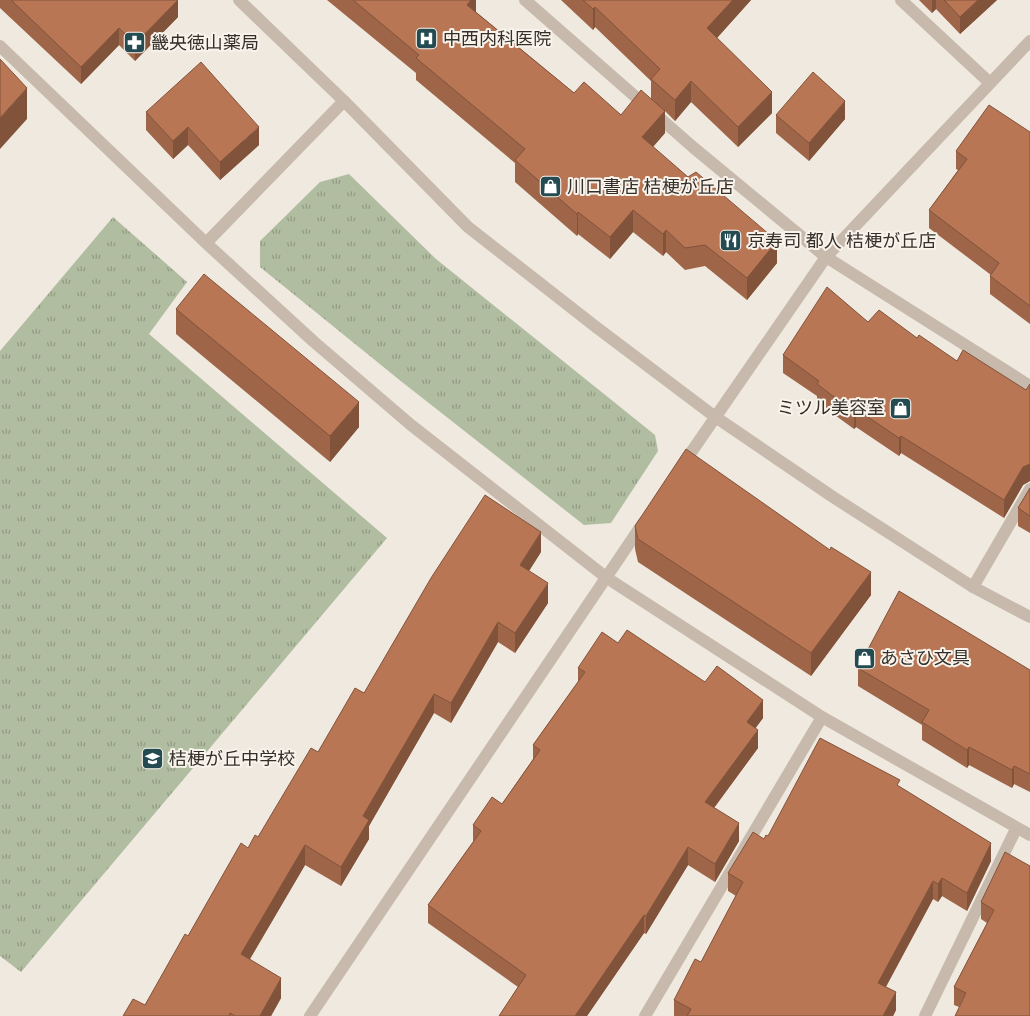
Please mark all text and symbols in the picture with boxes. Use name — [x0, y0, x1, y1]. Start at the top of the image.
hospital icon: 中西内科医院 — [415, 27, 439, 51]
place label: 中西内科医院 — [443, 27, 551, 50]
pharmacy icon: 畿央徳山薬局 — [123, 31, 147, 55]
place label: 畿央徳山薬局 — [151, 31, 259, 54]
shop icon: 川口書店 桔梗が丘店 — [539, 175, 563, 199]
place label: 川口書店 桔梗が丘店 — [567, 175, 734, 198]
restaurant icon: 京寿司 都人 桔梗が丘店 — [719, 229, 743, 253]
place label: 京寿司 都人 桔梗が丘店 — [747, 229, 936, 252]
place label: ミツル美容室 — [777, 396, 885, 419]
shop icon: ミツル美容室 — [889, 396, 913, 420]
shop icon: あさひ文具 — [852, 646, 876, 670]
place label: あさひ文具 — [880, 646, 970, 669]
school or university icon: 桔梗が丘中学校 — [141, 747, 165, 771]
place label: 桔梗が丘中学校 — [169, 747, 295, 770]

